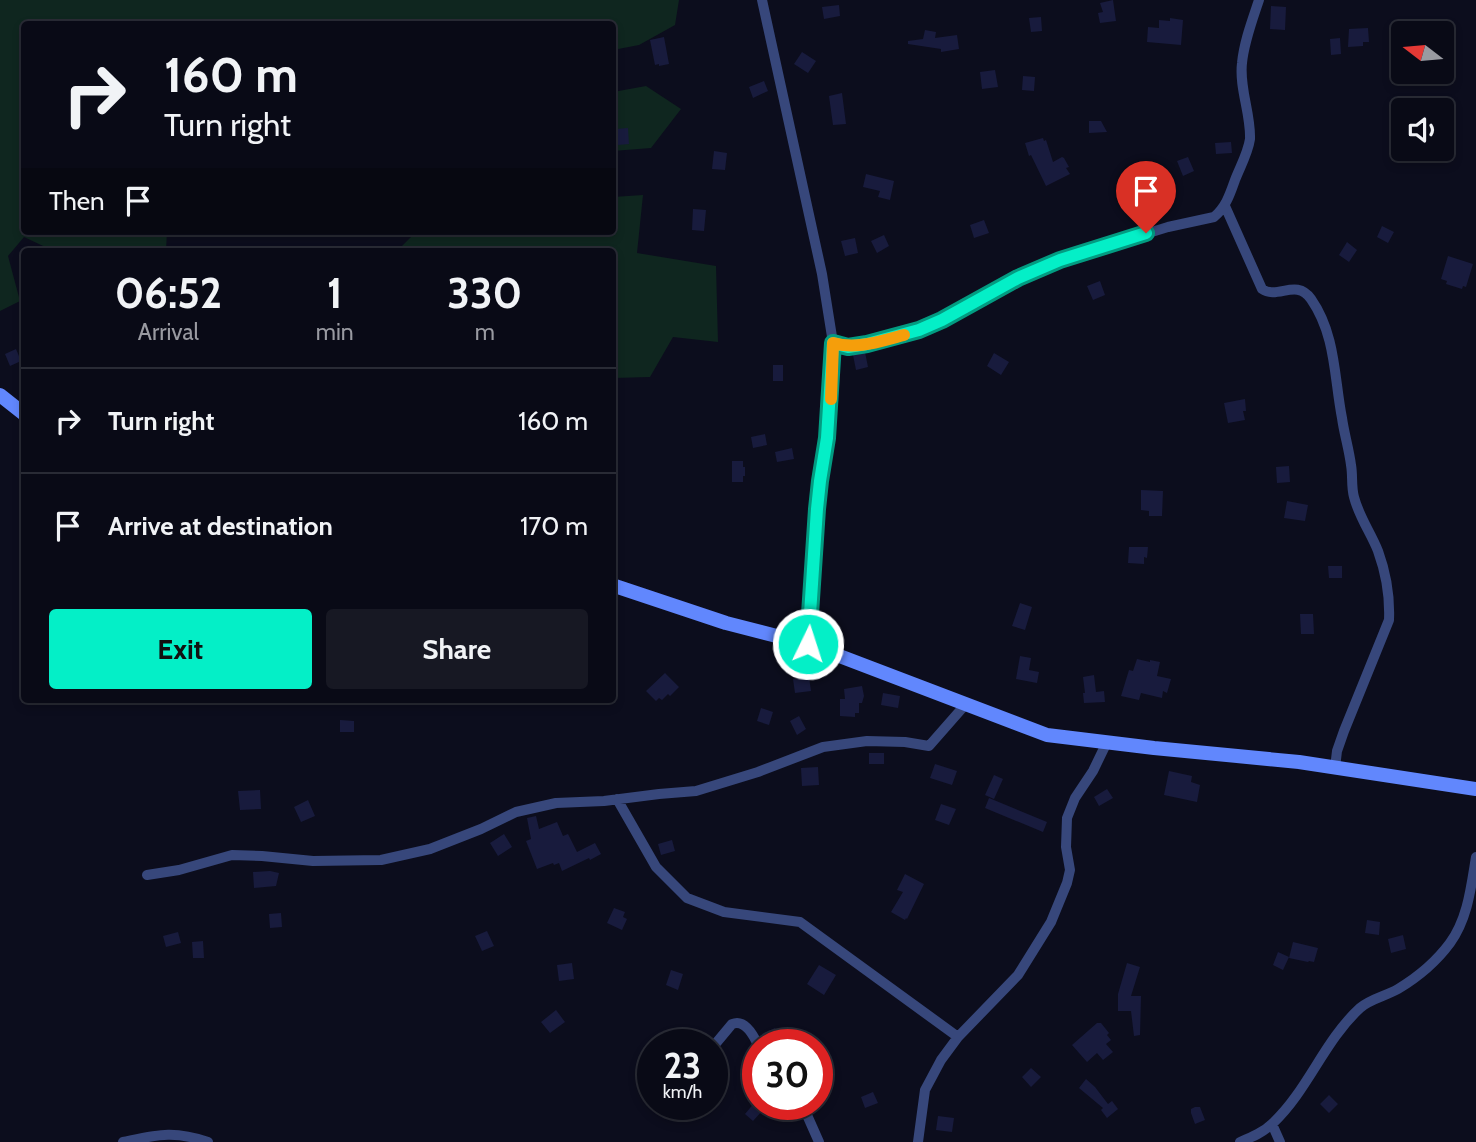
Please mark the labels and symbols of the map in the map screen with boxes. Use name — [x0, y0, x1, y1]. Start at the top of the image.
north arrow — [1391, 21, 1454, 84]
pin — [1116, 161, 1176, 233]
position arrow — [771, 607, 845, 681]
speed limit sign: 30 — [742, 1029, 833, 1120]

